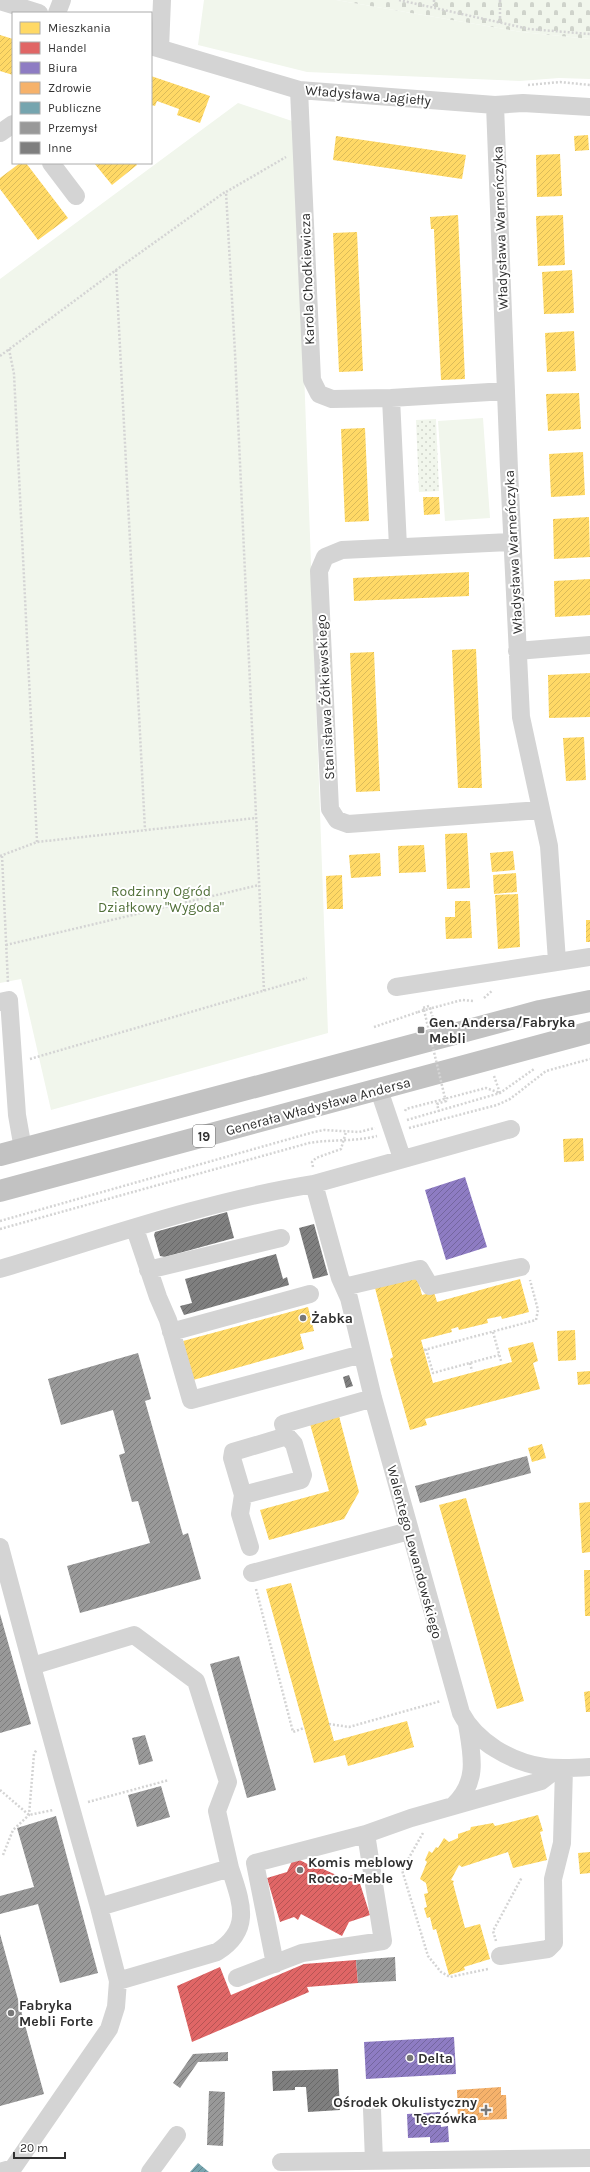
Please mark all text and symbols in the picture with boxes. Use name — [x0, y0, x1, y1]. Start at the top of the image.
legend — [12, 12, 152, 164]
text: Mieszkania — [48, 21, 111, 35]
text: Handel — [48, 41, 87, 55]
text: Biura — [48, 61, 77, 75]
text: Zdrowie — [48, 81, 92, 95]
street label: Władysława Jagiełły — [304, 82, 432, 110]
text: Publiczne — [48, 101, 101, 115]
text: Przemysł — [48, 121, 98, 135]
text: Inne — [48, 141, 72, 155]
street label: Władysława Warneńczyka — [489, 146, 512, 310]
street label: Karola Chodkiewicza — [297, 213, 318, 345]
street label: Władysława Warneńczyka — [501, 470, 526, 634]
street label: Stanisława Żółkiewskiego — [313, 614, 338, 780]
park label: Rodzinny Ogród Działkowy "Wygoda" — [98, 883, 224, 916]
place label: Gen. Andersa/Fabryka Mebli — [429, 1014, 575, 1047]
marker: Gen. Andersa/Fabryka Mebli — [416, 1025, 426, 1035]
street label: Generała Władysława Andersa — [224, 1074, 412, 1139]
road number: 19 — [193, 1125, 215, 1147]
place label: Żabka — [311, 1310, 353, 1327]
marker: Żabka — [298, 1313, 308, 1323]
street label: Walentego Lewandowskiego — [383, 1464, 446, 1641]
place label: Komis meblowy Rocco-Meble — [308, 1854, 413, 1887]
marker: Komis meblowy Rocco-Meble — [295, 1865, 305, 1875]
place label: Fabryka Mebli Forte — [19, 1997, 93, 2030]
marker: Fabryka Mebli Forte — [6, 2008, 16, 2018]
place label: Delta — [418, 2050, 453, 2067]
marker: Delta — [405, 2053, 415, 2063]
place label: Ośrodek Okulistyczny Tęczówka — [333, 2094, 477, 2127]
marker: Ośrodek Okulistyczny Tęczówka — [480, 2104, 492, 2116]
scale bar — [14, 2134, 65, 2160]
text: 20 m — [20, 2141, 48, 2155]

